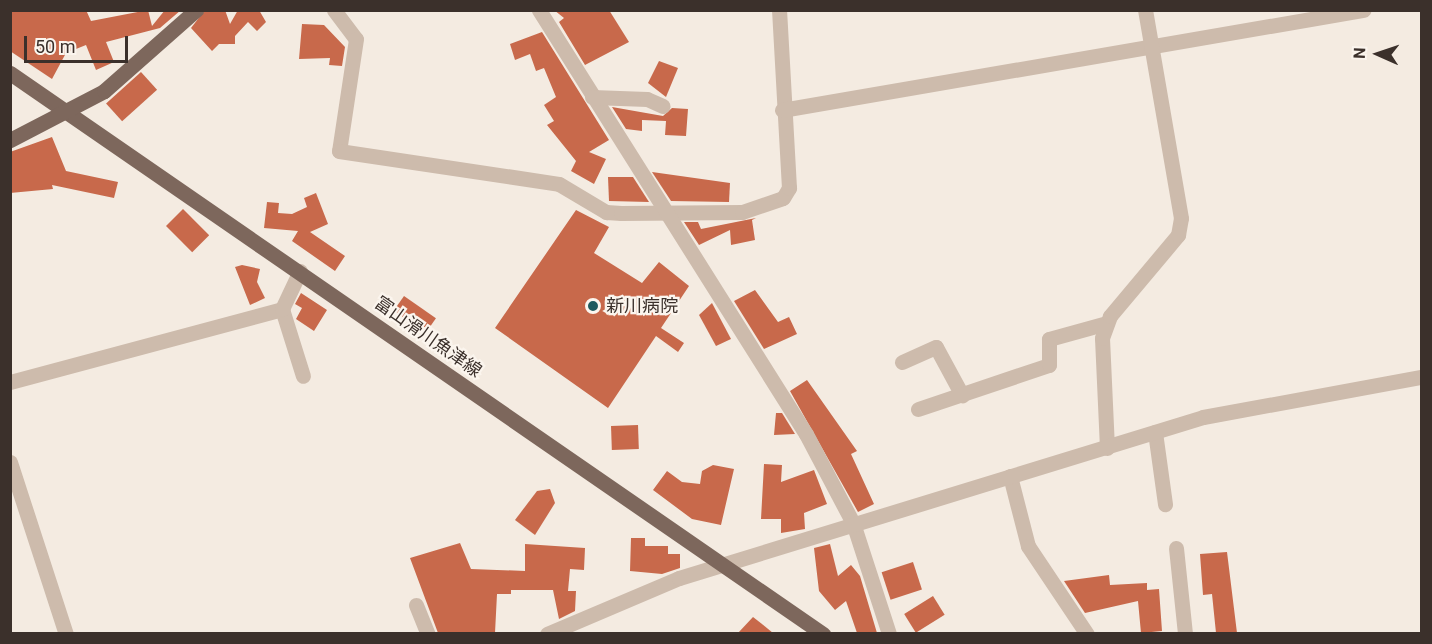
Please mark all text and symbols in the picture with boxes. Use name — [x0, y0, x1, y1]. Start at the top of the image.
scale bar — [27, 24, 130, 62]
north arrow — [1348, 24, 1408, 84]
text: 50 m — [35, 36, 75, 57]
text: N — [1350, 47, 1369, 59]
street label: 富山滑川魚津線 — [370, 292, 486, 382]
place label: 新川病院 — [606, 295, 678, 317]
marker: 新川病院 — [584, 297, 602, 315]

